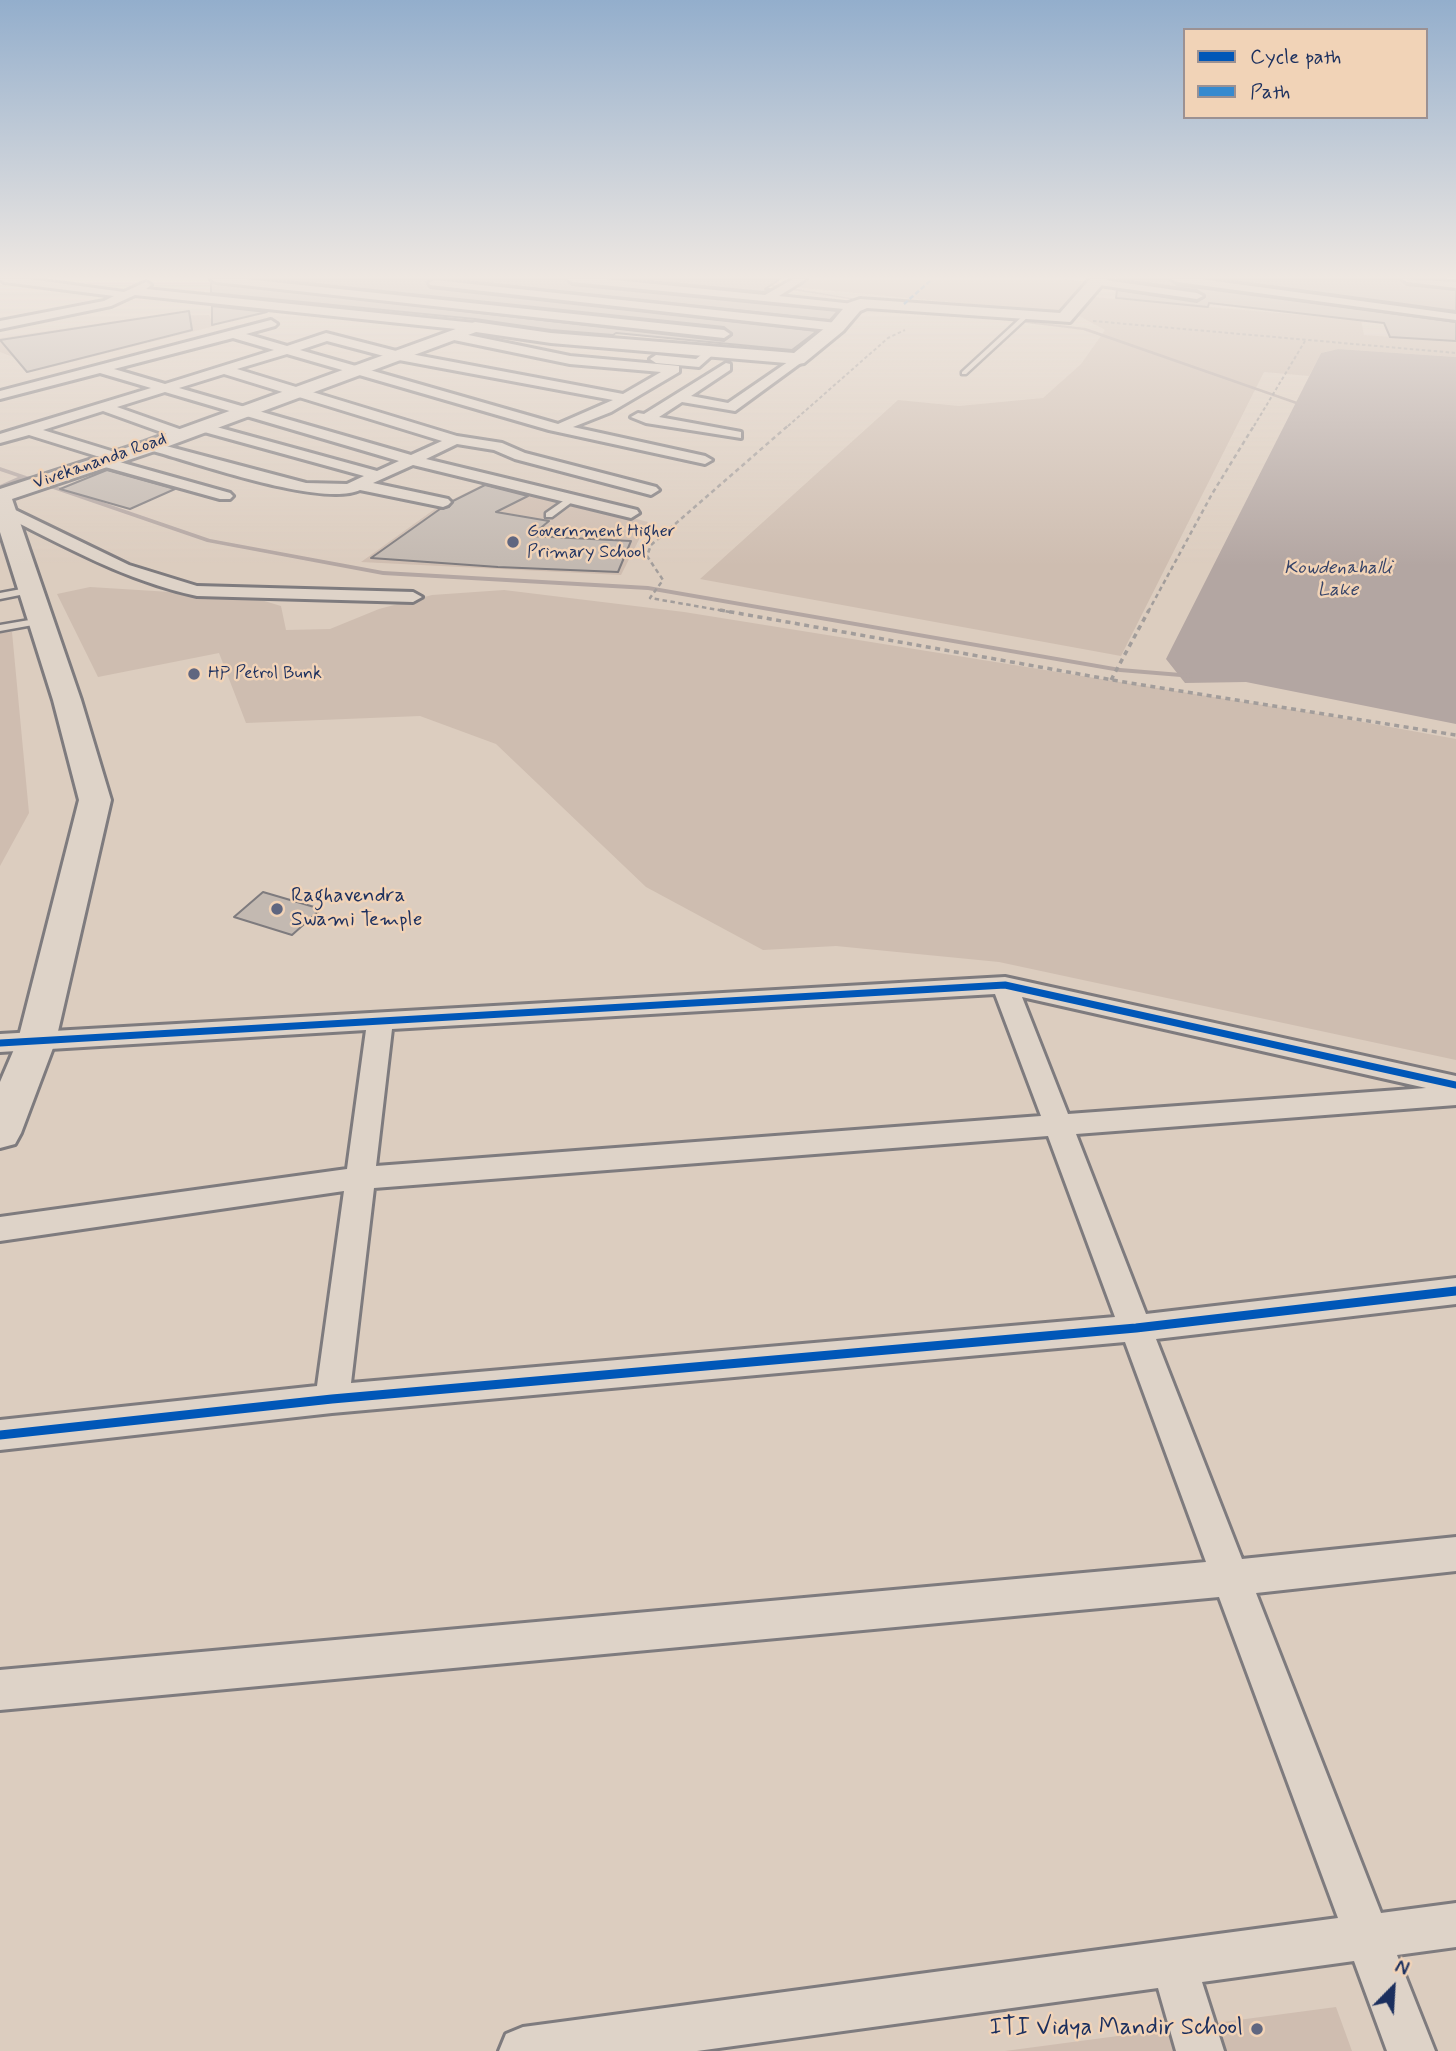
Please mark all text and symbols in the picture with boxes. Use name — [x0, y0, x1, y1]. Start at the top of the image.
legend — [1183, 28, 1428, 119]
text: Cycle path — [1250, 43, 1341, 71]
text: Path — [1250, 78, 1290, 106]
street label: Vivekananda Road — [30, 429, 170, 495]
place label: Government Higher Primary School — [527, 521, 675, 564]
marker: Government Higher Primary School — [505, 534, 521, 550]
water label: Kowdenahalli Lake — [1284, 558, 1392, 602]
place label: HP Petrol Bunk — [208, 663, 322, 685]
marker: HP Petrol Bunk — [186, 666, 202, 682]
place label: Raghavendra Swami Temple — [291, 884, 422, 934]
marker: Raghavendra Swami Temple — [269, 901, 285, 917]
north arrow — [1358, 1953, 1428, 2023]
text: N — [1391, 1954, 1413, 1982]
place label: ITI Vidya Mandir School — [989, 2015, 1243, 2043]
marker: ITI Vidya Mandir School — [1249, 2021, 1265, 2037]

